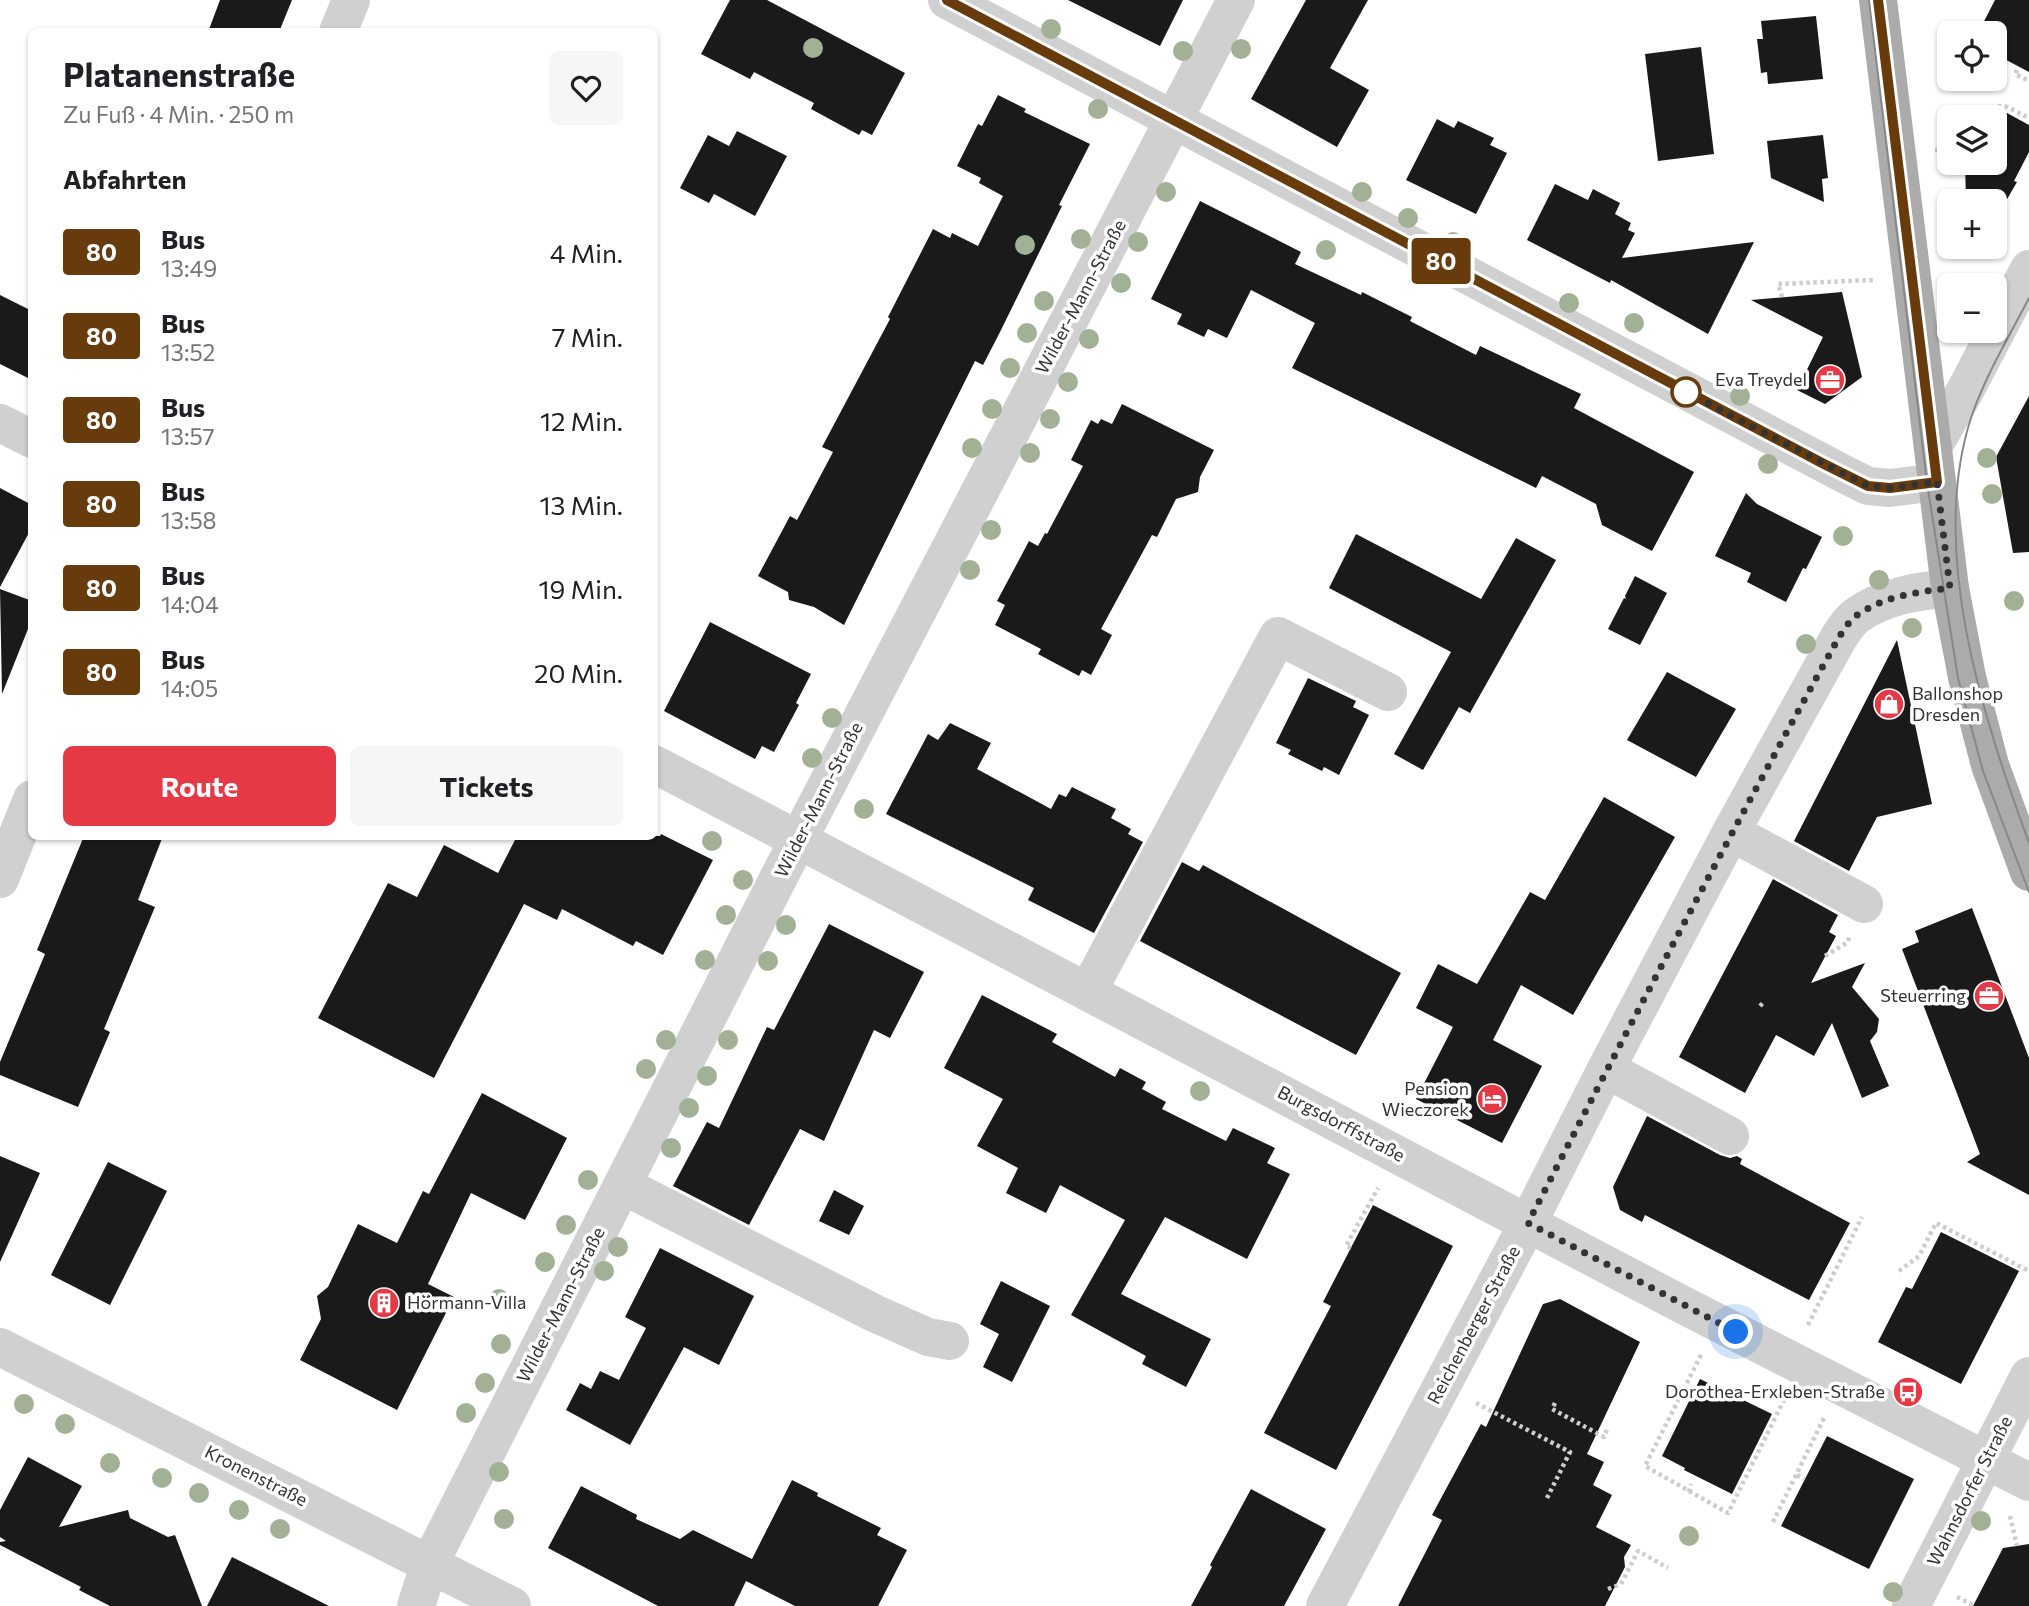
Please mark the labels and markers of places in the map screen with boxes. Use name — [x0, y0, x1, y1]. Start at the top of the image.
office icon: Eva Treydel — [1813, 363, 1847, 397]
place label: Eva Treydel — [1715, 368, 1807, 390]
unlabelled marker — [1671, 377, 1701, 407]
place label: Ballonshop Dresden — [1912, 682, 2003, 725]
shop icon: Ballonshop Dresden — [1872, 687, 1906, 721]
office icon: Steuerring — [1972, 979, 2006, 1013]
place label: Steuerring — [1880, 984, 1966, 1006]
place label: Pension Wieczorek — [1382, 1077, 1469, 1120]
hotel icon: Pension Wieczorek — [1475, 1082, 1509, 1116]
building icon: Hörmann-Villa — [367, 1286, 401, 1320]
place label: Hörmann-Villa — [407, 1291, 526, 1313]
bus stop icon: Dorothea-Erxleben-Straße — [1891, 1375, 1925, 1409]
place label: Dorothea-Erxleben-Straße — [1665, 1380, 1885, 1402]

